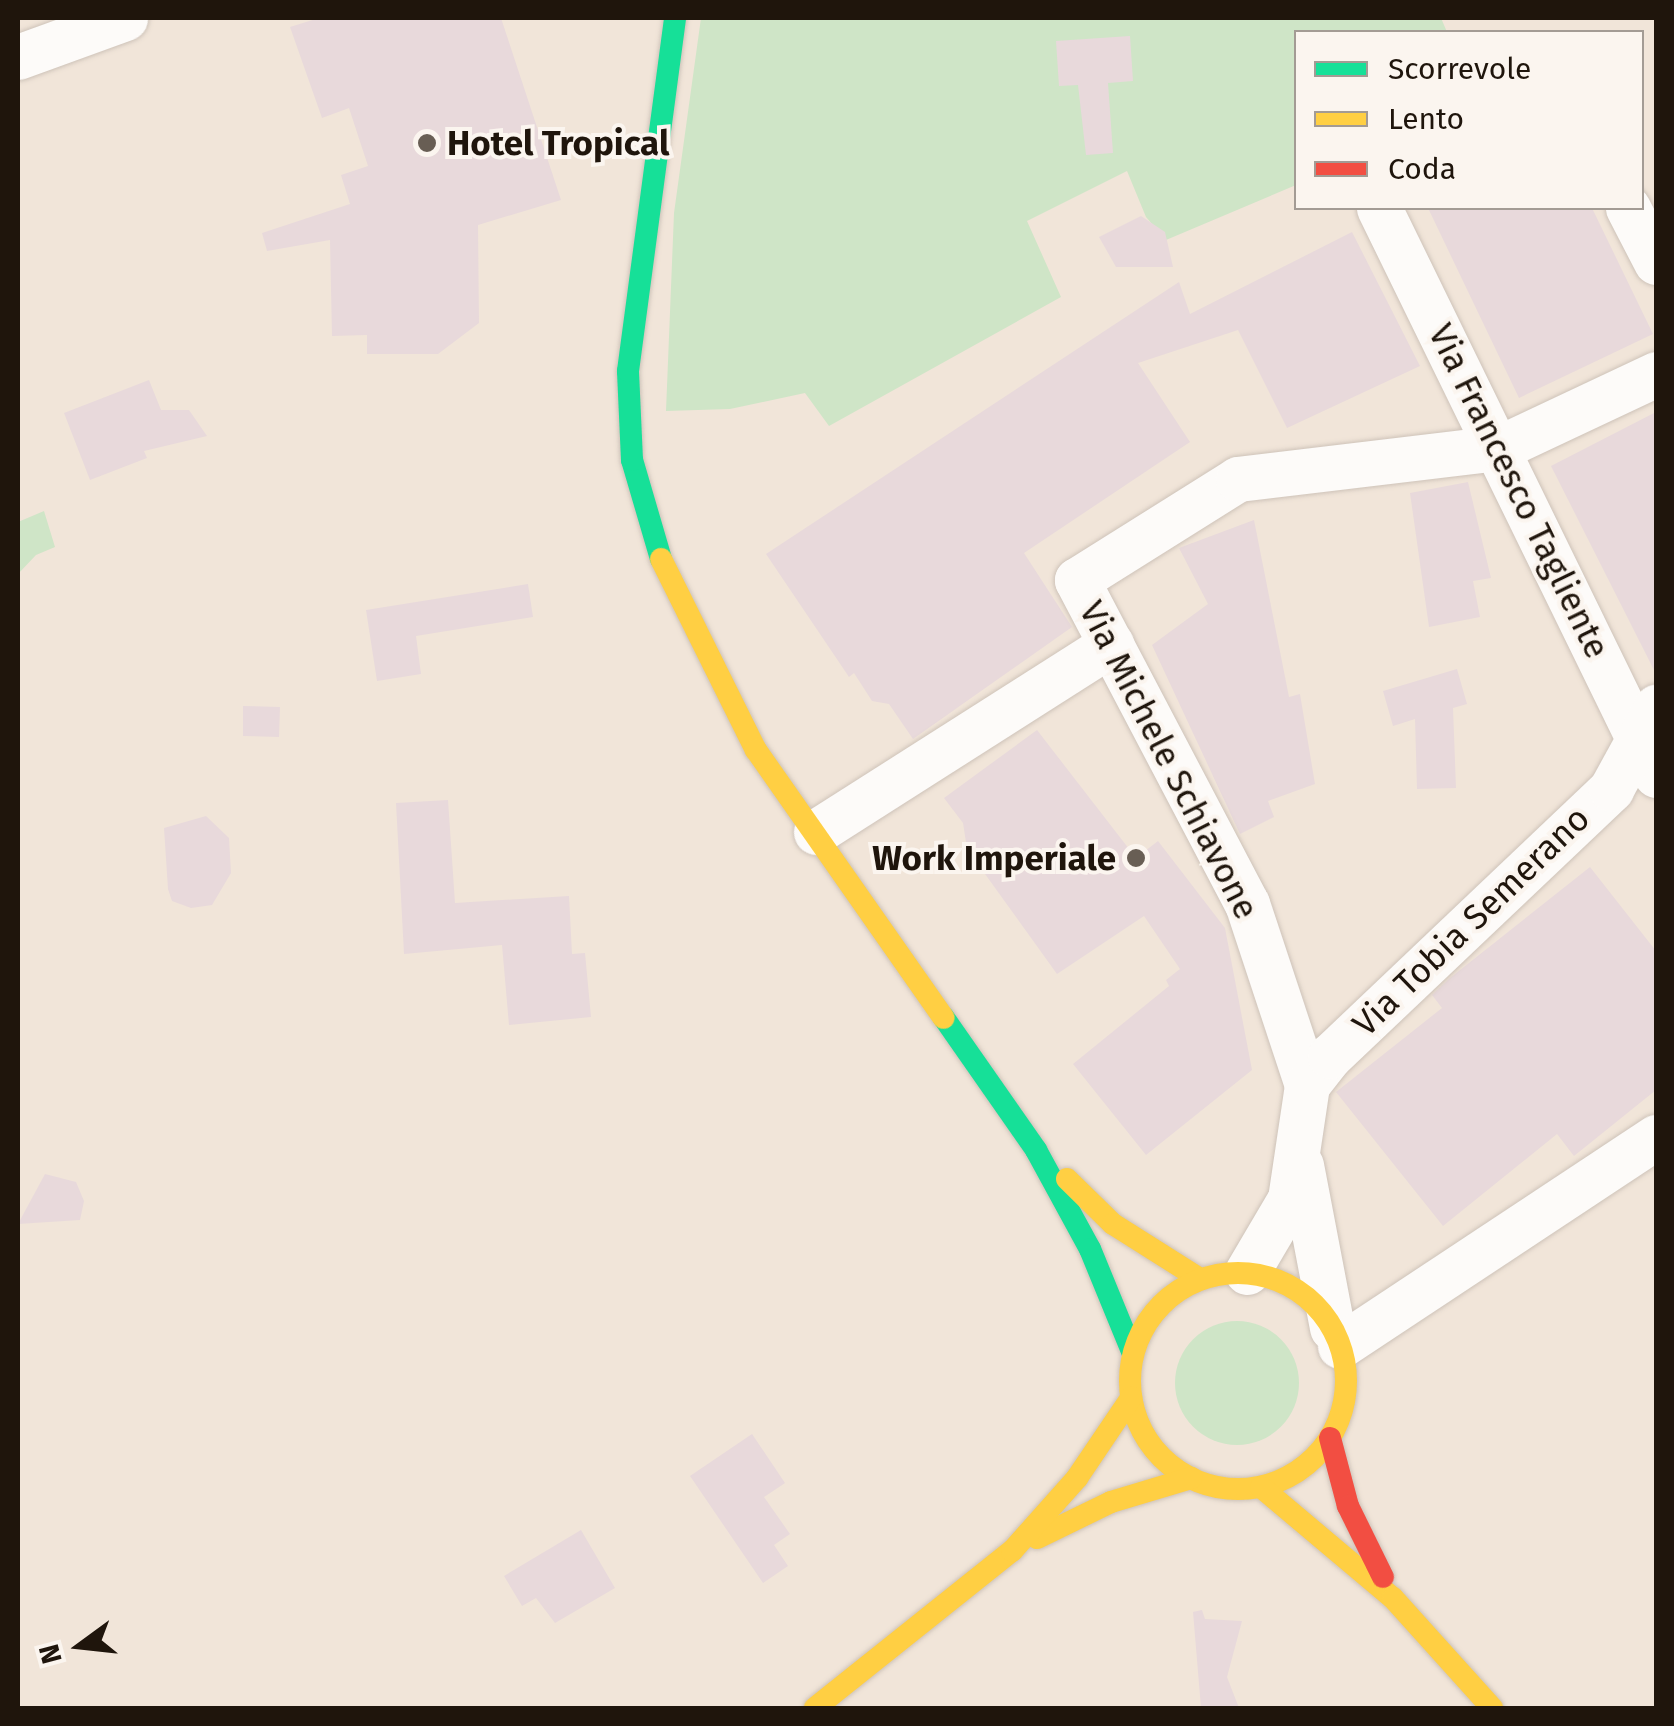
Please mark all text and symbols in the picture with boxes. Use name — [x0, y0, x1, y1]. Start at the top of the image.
legend — [1294, 30, 1644, 210]
text: Scorrevole — [1388, 51, 1531, 87]
text: Lento — [1388, 101, 1464, 137]
place label: Hotel Tropical — [447, 122, 669, 164]
marker: Hotel Tropical — [416, 132, 438, 154]
text: Coda — [1388, 151, 1456, 187]
street label: Via Francesco Tagliente — [1420, 317, 1618, 665]
street label: Via Michele Schiavone — [1071, 594, 1267, 926]
street label: Via Tobia Semerano — [1344, 797, 1598, 1045]
place label: Work Imperiale — [872, 837, 1116, 879]
marker: Work Imperiale — [1125, 847, 1147, 869]
north arrow — [30, 1596, 130, 1696]
text: N — [32, 1641, 69, 1667]

